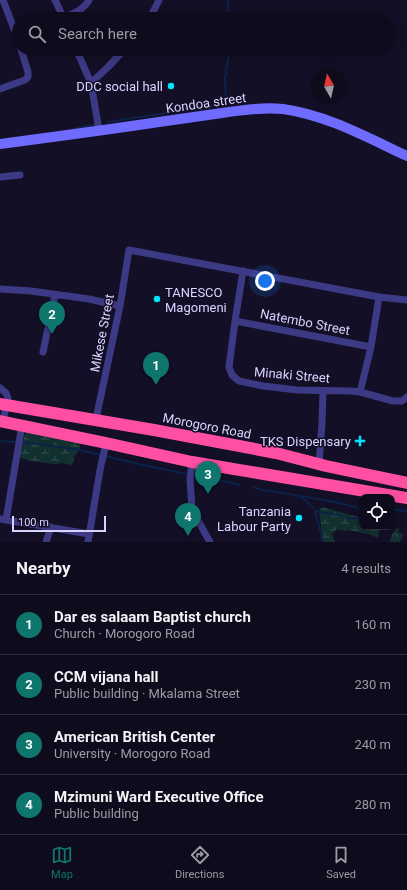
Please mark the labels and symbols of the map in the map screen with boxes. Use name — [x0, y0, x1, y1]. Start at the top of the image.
north arrow — [311, 68, 347, 104]
place label: DDC social hall — [76, 79, 163, 94]
marker: DDC social hall — [166, 81, 176, 91]
street label: Kondoa street — [165, 90, 247, 116]
your location — [255, 271, 275, 291]
place label: TANESCO Magomeni — [165, 285, 227, 315]
street label: Mikese Street — [87, 293, 117, 373]
marker: TANESCO Magomeni — [152, 294, 162, 304]
pin: 2 — [39, 301, 65, 334]
street label: Natembo Street — [259, 306, 351, 338]
pin: 1 — [143, 352, 169, 385]
street label: Minaki Street — [253, 364, 331, 386]
street label: Morogoro Road — [161, 410, 253, 442]
place label: TKS Dispensary — [260, 434, 351, 449]
marker: TKS Dispensary — [354, 435, 366, 447]
pin: 3 — [195, 461, 221, 494]
pin: 4 — [175, 503, 201, 536]
place label: Tanzania Labour Party — [217, 504, 291, 534]
marker: Tanzania Labour Party — [294, 513, 304, 523]
scale bar — [12, 514, 106, 533]

